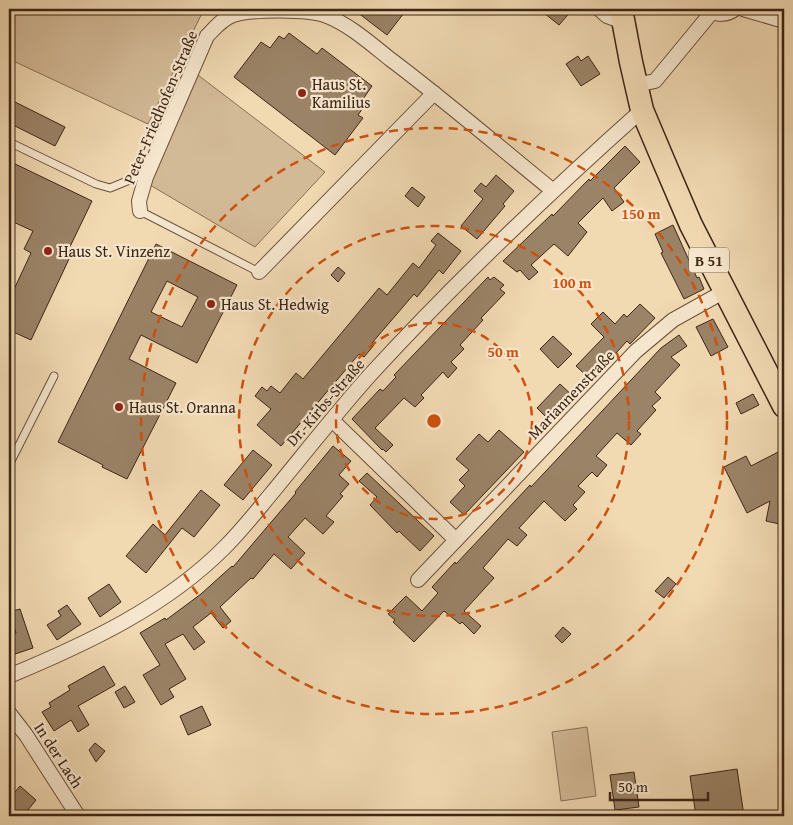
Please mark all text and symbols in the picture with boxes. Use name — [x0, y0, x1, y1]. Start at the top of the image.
street label: Peter-Friedhofen-Straße — [117, 26, 203, 188]
place label: Haus St. Kamilius — [312, 72, 371, 114]
marker: Haus St. Kamilius — [296, 87, 308, 99]
text: 150 m — [621, 203, 661, 224]
place label: Haus St. Vinzenz — [58, 239, 170, 263]
marker: Haus St. Vinzenz — [42, 245, 54, 257]
road number: B 51 — [689, 248, 729, 272]
text: 100 m — [552, 272, 592, 293]
place label: Haus St. Hedwig — [221, 292, 329, 316]
marker: Haus St. Hedwig — [205, 298, 217, 310]
text: 50 m — [487, 341, 519, 362]
street label: Mariannenstraße — [522, 344, 620, 444]
street label: Dr.-Kirbs-Straße — [280, 353, 370, 451]
place label: Haus St. Oranna — [129, 395, 236, 419]
marker: Haus St. Oranna — [113, 401, 125, 413]
centre of rings — [425, 412, 443, 430]
street label: In der Lach — [29, 717, 89, 793]
scale bar — [610, 770, 708, 802]
text: 50 m — [618, 776, 649, 797]

